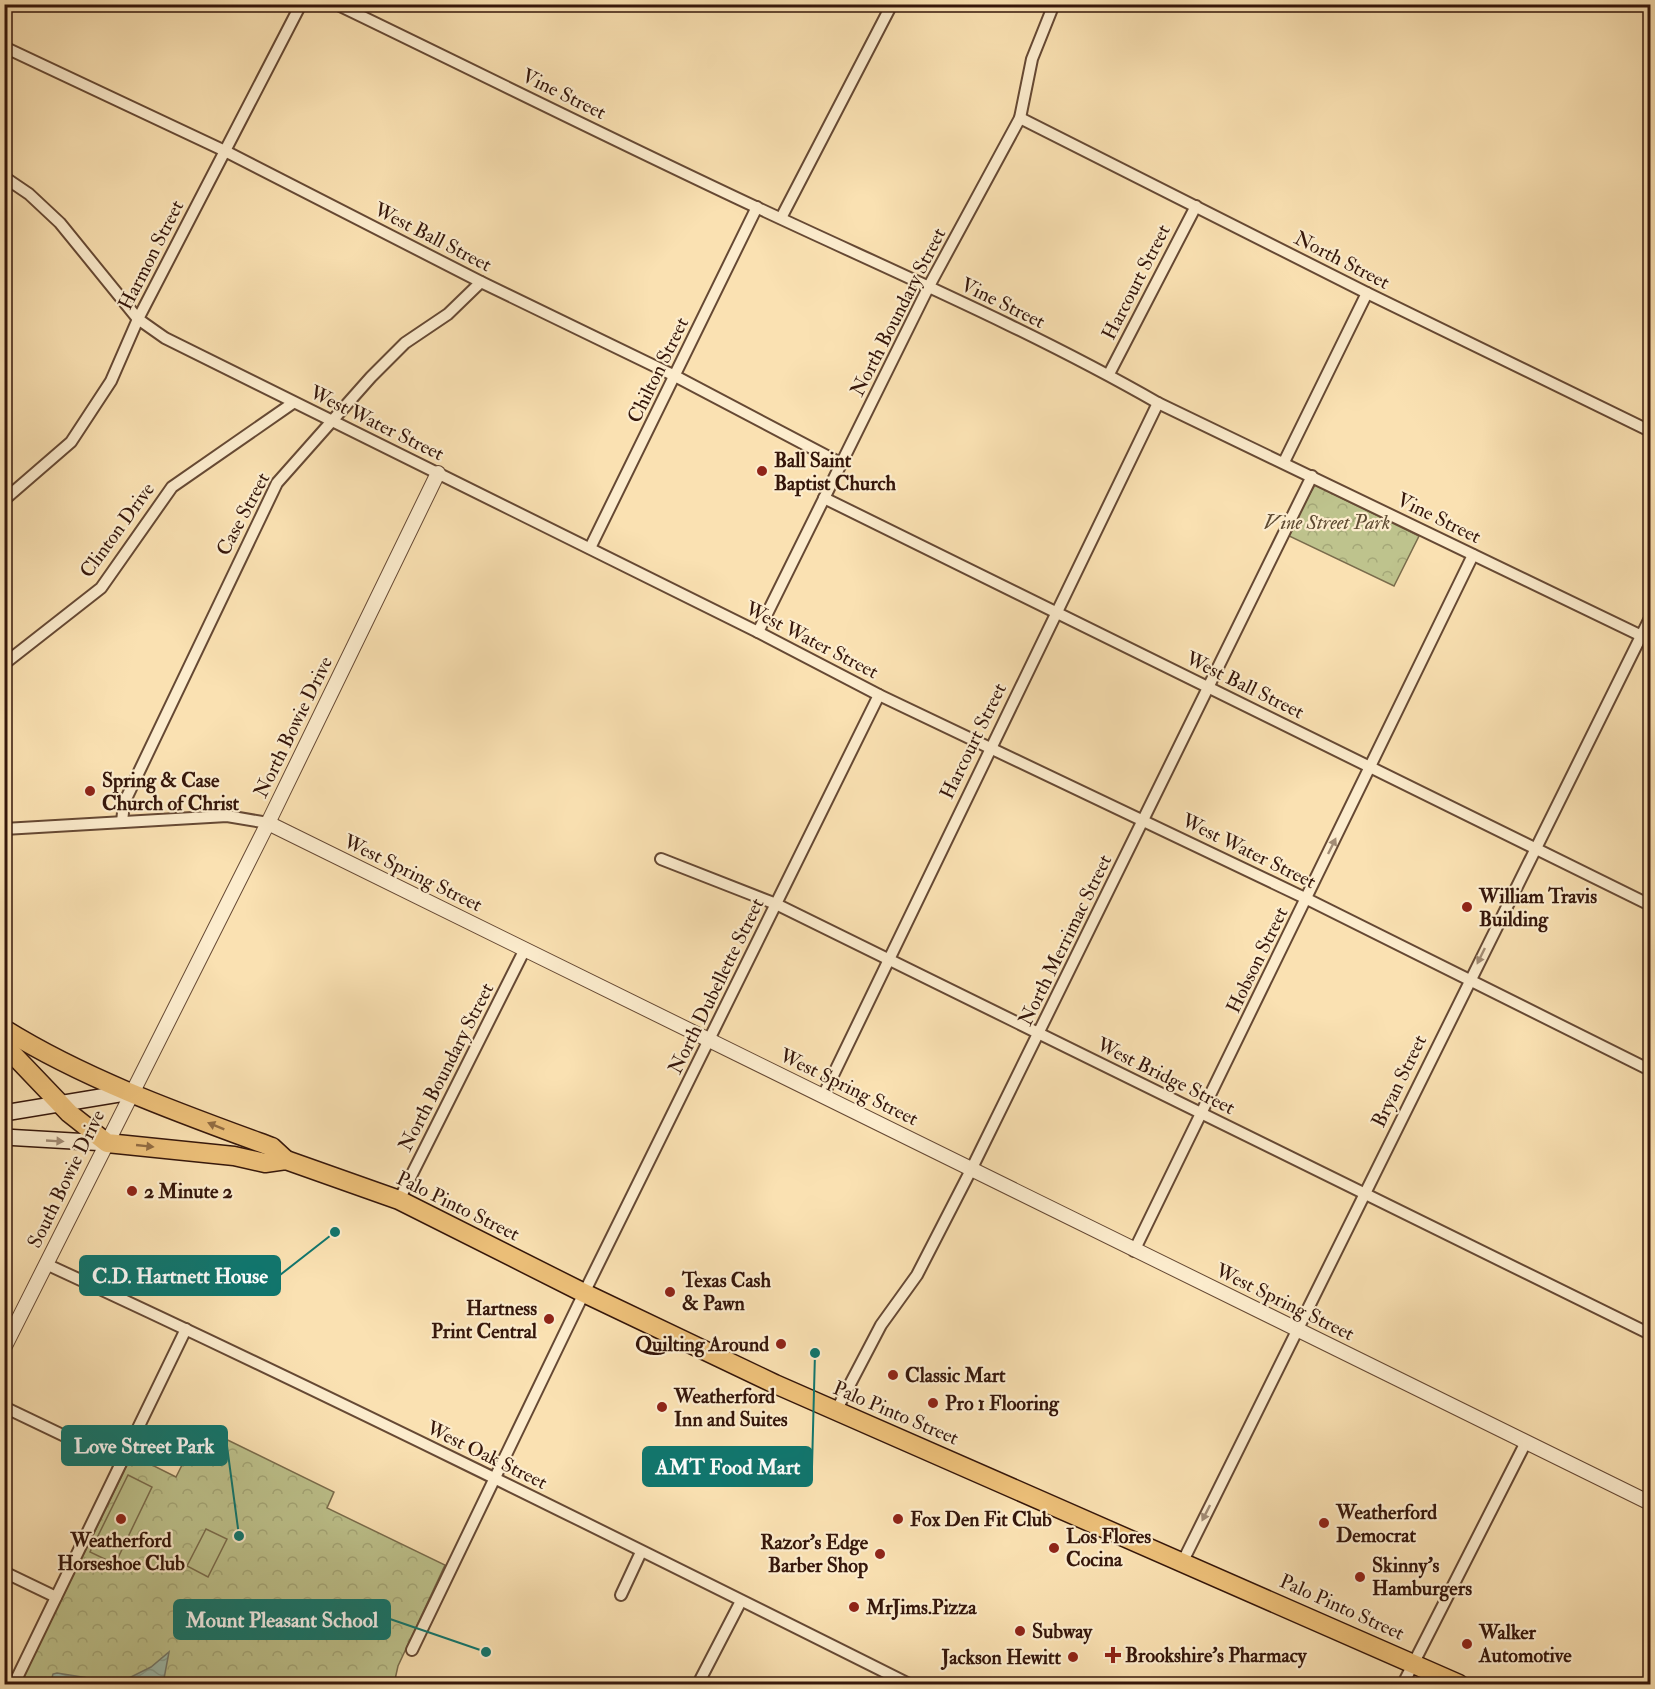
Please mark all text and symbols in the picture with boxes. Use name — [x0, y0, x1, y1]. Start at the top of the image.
street label: Vine Street — [518, 63, 611, 125]
street label: Harmon Street — [113, 195, 190, 314]
street label: West Ball Street — [369, 196, 496, 278]
street label: Harcourt Street — [1096, 220, 1176, 344]
street label: North Boundary Street — [845, 223, 952, 400]
street label: North Street — [1290, 225, 1394, 295]
street label: Vine Street — [957, 272, 1050, 334]
street label: Chilton Street — [622, 313, 694, 427]
street label: West Water Street — [305, 379, 449, 466]
place label: Ball Saint Baptist Church — [774, 448, 897, 497]
marker: Ball Saint Baptist Church — [755, 464, 769, 478]
street label: Case Street — [211, 468, 275, 560]
street label: Clinton Drive — [74, 477, 160, 583]
street label: Vine Street — [1393, 487, 1486, 549]
park label: Vine Street Park — [1264, 510, 1390, 535]
street label: West Water Street — [740, 595, 883, 685]
street label: West Ball Street — [1181, 645, 1309, 725]
street label: North Bowie Drive — [248, 652, 338, 802]
street label: Harcourt Street — [934, 678, 1012, 803]
place label: Spring & Case Church of Christ — [102, 768, 240, 816]
marker: Spring & Case Church of Christ — [83, 784, 97, 798]
street label: West Water Street — [1177, 807, 1321, 894]
street label: West Spring Street — [338, 828, 487, 918]
one-way arrow — [1328, 838, 1337, 855]
street label: North Merrimac Street — [1013, 850, 1118, 1030]
place label: William Travis Building — [1478, 884, 1597, 933]
street label: North Dubellette Street — [663, 893, 770, 1078]
marker: William Travis Building — [1460, 900, 1474, 914]
street label: Hobson Street — [1221, 902, 1294, 1017]
one-way arrow — [1476, 948, 1486, 965]
street label: North Boundary Street — [393, 978, 500, 1155]
street label: Bryan Street — [1366, 1030, 1432, 1131]
street label: West Bridge Street — [1092, 1031, 1240, 1120]
street label: West Spring Street — [774, 1042, 923, 1132]
street label: South Bowie Drive — [22, 1106, 110, 1252]
one-way arrow — [207, 1120, 225, 1130]
one-way arrow — [46, 1136, 65, 1146]
one-way arrow — [135, 1141, 154, 1151]
street label: Palo Pinto Street — [392, 1165, 524, 1247]
place label: 2 Minute 2 — [144, 1179, 233, 1204]
marker: 2 Minute 2 — [125, 1184, 139, 1198]
callout: C.D. Hartnett House — [80, 1256, 280, 1295]
street label: West Spring Street — [1210, 1257, 1359, 1347]
text: C.D. Hartnett House — [92, 1263, 268, 1290]
place label: Texas Cash & Pawn — [681, 1268, 771, 1316]
marker: Texas Cash & Pawn — [663, 1285, 677, 1299]
place label: Hartness Print Central — [431, 1296, 538, 1344]
marker: Hartness Print Central — [542, 1312, 556, 1326]
place label: Quilting Around — [635, 1332, 769, 1358]
marker: Quilting Around — [774, 1337, 788, 1351]
place label: Classic Mart — [905, 1363, 1006, 1388]
marker: Classic Mart — [886, 1368, 900, 1382]
street label: Palo Pinto Street — [829, 1375, 963, 1451]
place label: Weatherford Inn and Suites — [673, 1384, 788, 1432]
place label: Pro 1 Flooring — [945, 1391, 1060, 1417]
marker: Pro 1 Flooring — [926, 1396, 940, 1410]
marker: Weatherford Inn and Suites — [655, 1400, 669, 1414]
street label: West Oak Street — [422, 1415, 552, 1495]
callout: Love Street Park — [62, 1426, 227, 1465]
text: Love Street Park — [74, 1433, 215, 1460]
callout: AMT Food Mart — [643, 1447, 812, 1486]
text: AMT Food Mart — [655, 1454, 801, 1481]
place label: Weatherford Democrat — [1335, 1500, 1437, 1548]
one-way arrow — [1202, 1504, 1212, 1522]
place label: Fox Den Fit Club — [910, 1507, 1052, 1532]
marker: Weatherford Horseshoe Club — [114, 1512, 128, 1526]
marker: Fox Den Fit Club — [891, 1512, 905, 1526]
marker: Weatherford Democrat — [1317, 1516, 1331, 1530]
place label: Los Flores Cocina — [1066, 1524, 1151, 1572]
place label: Weatherford Horseshoe Club — [57, 1528, 185, 1576]
place label: Razor's Edge Barber Shop — [760, 1530, 869, 1579]
marker: Los Flores Cocina — [1047, 1541, 1061, 1555]
marker: Razor's Edge Barber Shop — [873, 1547, 887, 1561]
place label: Skinny's Hamburgers — [1372, 1553, 1472, 1602]
street label: Palo Pinto Street — [1276, 1568, 1409, 1646]
marker: Skinny's Hamburgers — [1353, 1570, 1367, 1584]
place label: MrJims.Pizza — [865, 1595, 977, 1620]
callout: Mount Pleasant School — [174, 1600, 390, 1639]
marker: MrJims.Pizza — [847, 1600, 861, 1614]
text: Mount Pleasant School — [185, 1607, 379, 1634]
place label: Subway — [1032, 1619, 1093, 1645]
place label: Walker Automotive — [1478, 1620, 1572, 1668]
marker: Subway — [1013, 1624, 1027, 1638]
marker: Walker Automotive — [1460, 1637, 1474, 1651]
place label: Brookshire's Pharmacy — [1125, 1643, 1308, 1669]
place label: Jackson Hewitt — [941, 1645, 1062, 1670]
marker: Brookshire's Pharmacy — [1106, 1648, 1120, 1662]
marker: Jackson Hewitt — [1066, 1650, 1080, 1664]

